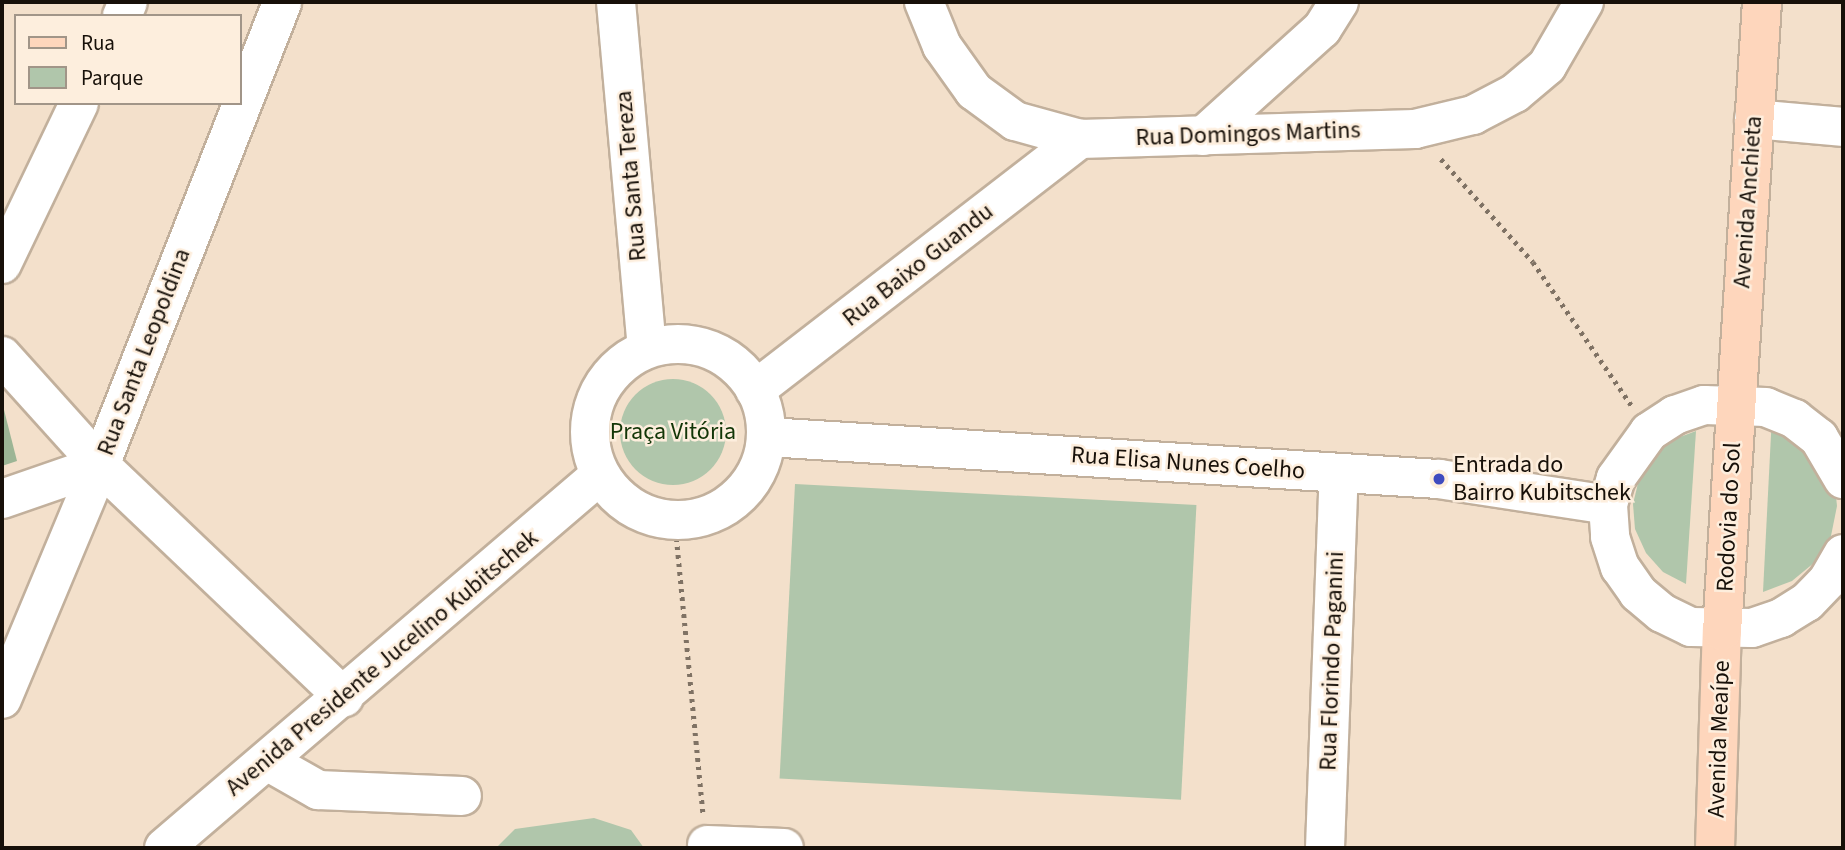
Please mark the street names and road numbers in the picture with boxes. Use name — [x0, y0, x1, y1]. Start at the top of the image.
street label: Rua Santa Tereza — [609, 90, 653, 262]
street label: Avenida Anchieta — [1728, 115, 1768, 289]
street label: Rua Domingos Martins — [1135, 116, 1361, 152]
street label: Rua Baixo Guandu — [837, 197, 999, 333]
street label: Rua Santa Leopoldina — [91, 244, 197, 460]
street label: Rua Elisa Nunes Coelho — [1070, 440, 1306, 486]
street label: Rodovia do Sol — [1711, 441, 1747, 593]
street label: Avenida Presidente Jucelino Kubitschek — [220, 524, 544, 802]
street label: Rua Florindo Paganini — [1314, 551, 1350, 771]
street label: Avenida Meaípe — [1702, 660, 1736, 818]

